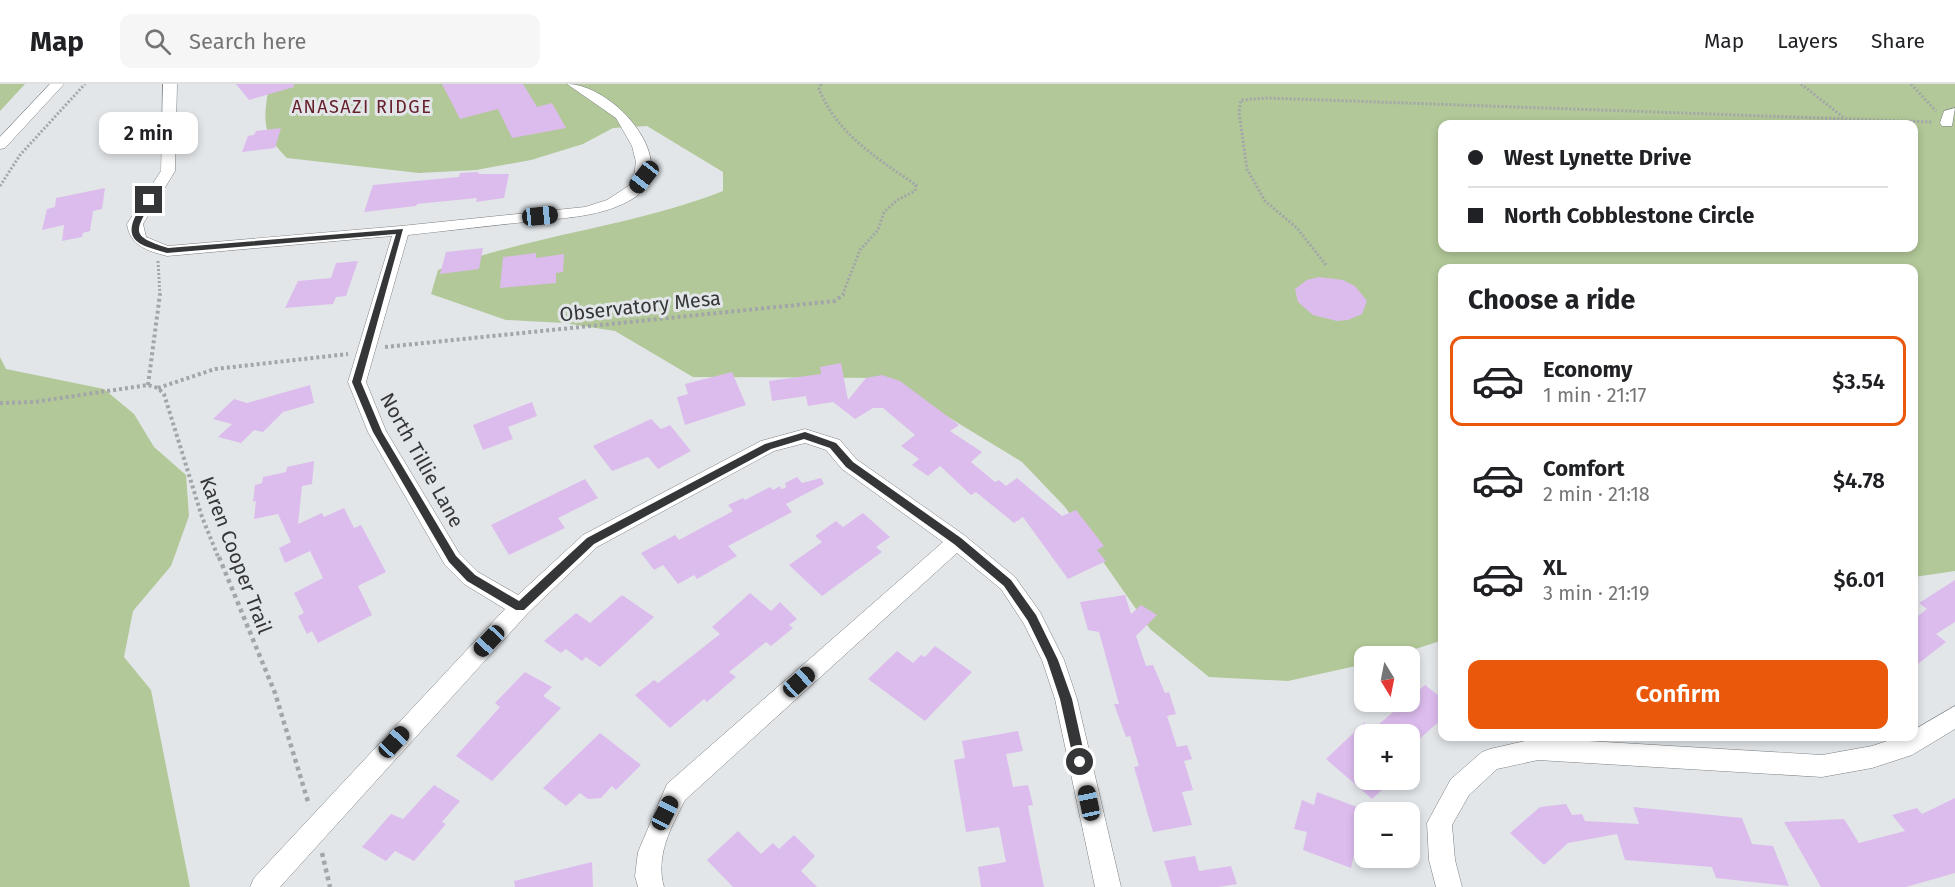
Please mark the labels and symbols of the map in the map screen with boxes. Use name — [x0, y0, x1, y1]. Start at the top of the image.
district label: ANASAZI RIDGE — [292, 96, 432, 118]
callout: 2 min — [100, 113, 198, 155]
car — [626, 157, 662, 197]
route end — [135, 186, 162, 213]
car — [521, 205, 559, 227]
street label: Observatory Mesa — [558, 286, 722, 326]
street label: North Tillie Lane — [375, 389, 469, 531]
street label: Karen Cooper Trail — [195, 473, 277, 637]
car — [470, 622, 508, 660]
north arrow — [1354, 646, 1420, 712]
car — [780, 663, 818, 701]
car — [375, 723, 413, 761]
route start — [1066, 748, 1093, 775]
car — [1076, 784, 1102, 822]
car — [649, 793, 681, 833]

